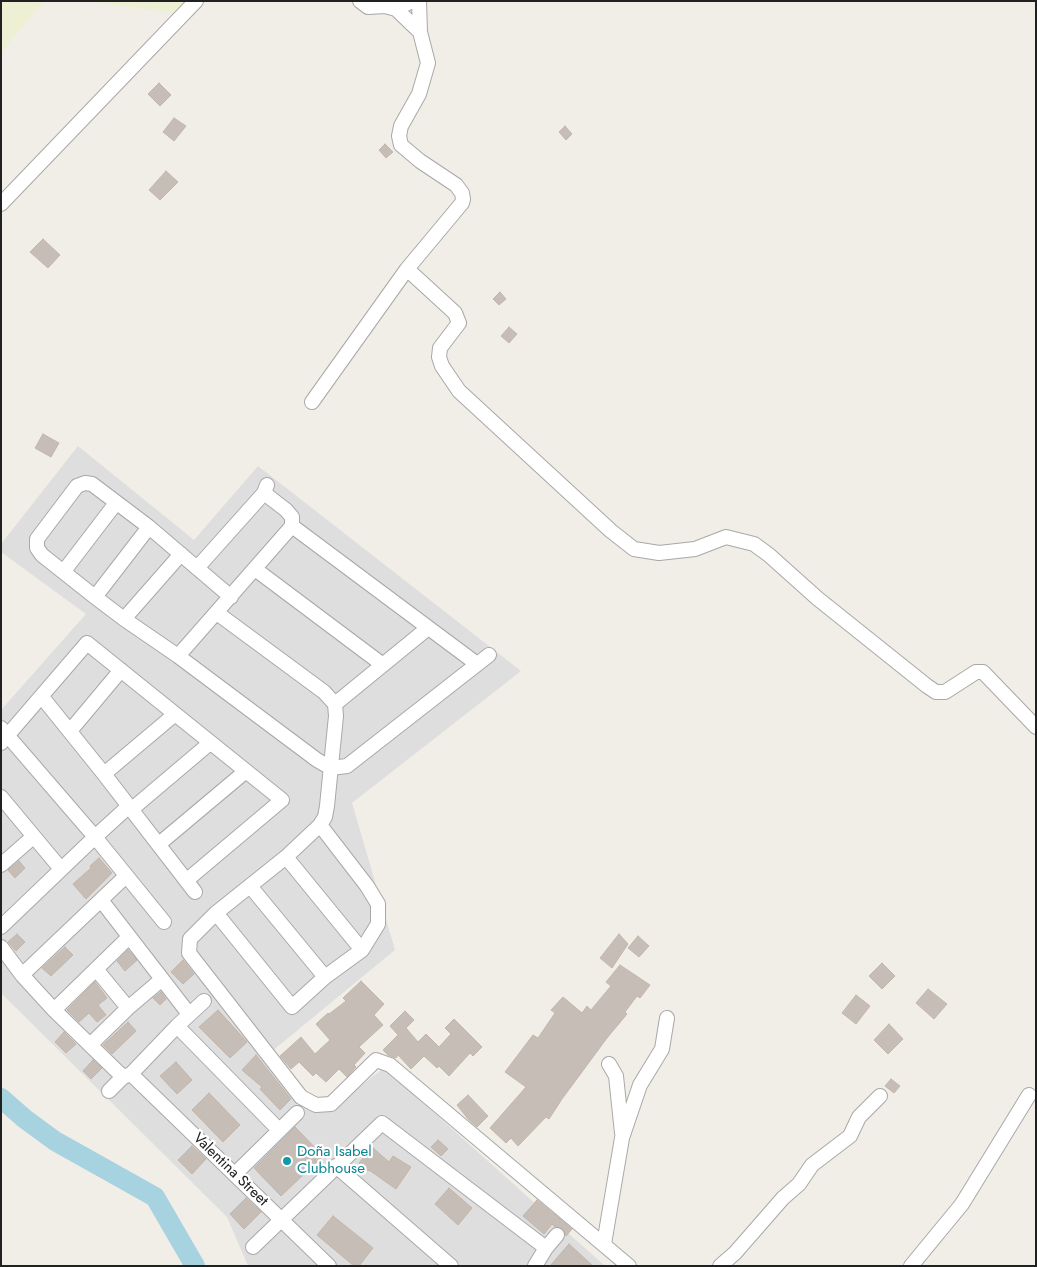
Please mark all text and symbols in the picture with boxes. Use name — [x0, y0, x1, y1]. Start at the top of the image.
street label: Valentina Street — [189, 1130, 271, 1210]
place label: Doña Isabel Clubhouse — [297, 1143, 372, 1178]
marker: Doña Isabel Clubhouse — [281, 1155, 293, 1167]

